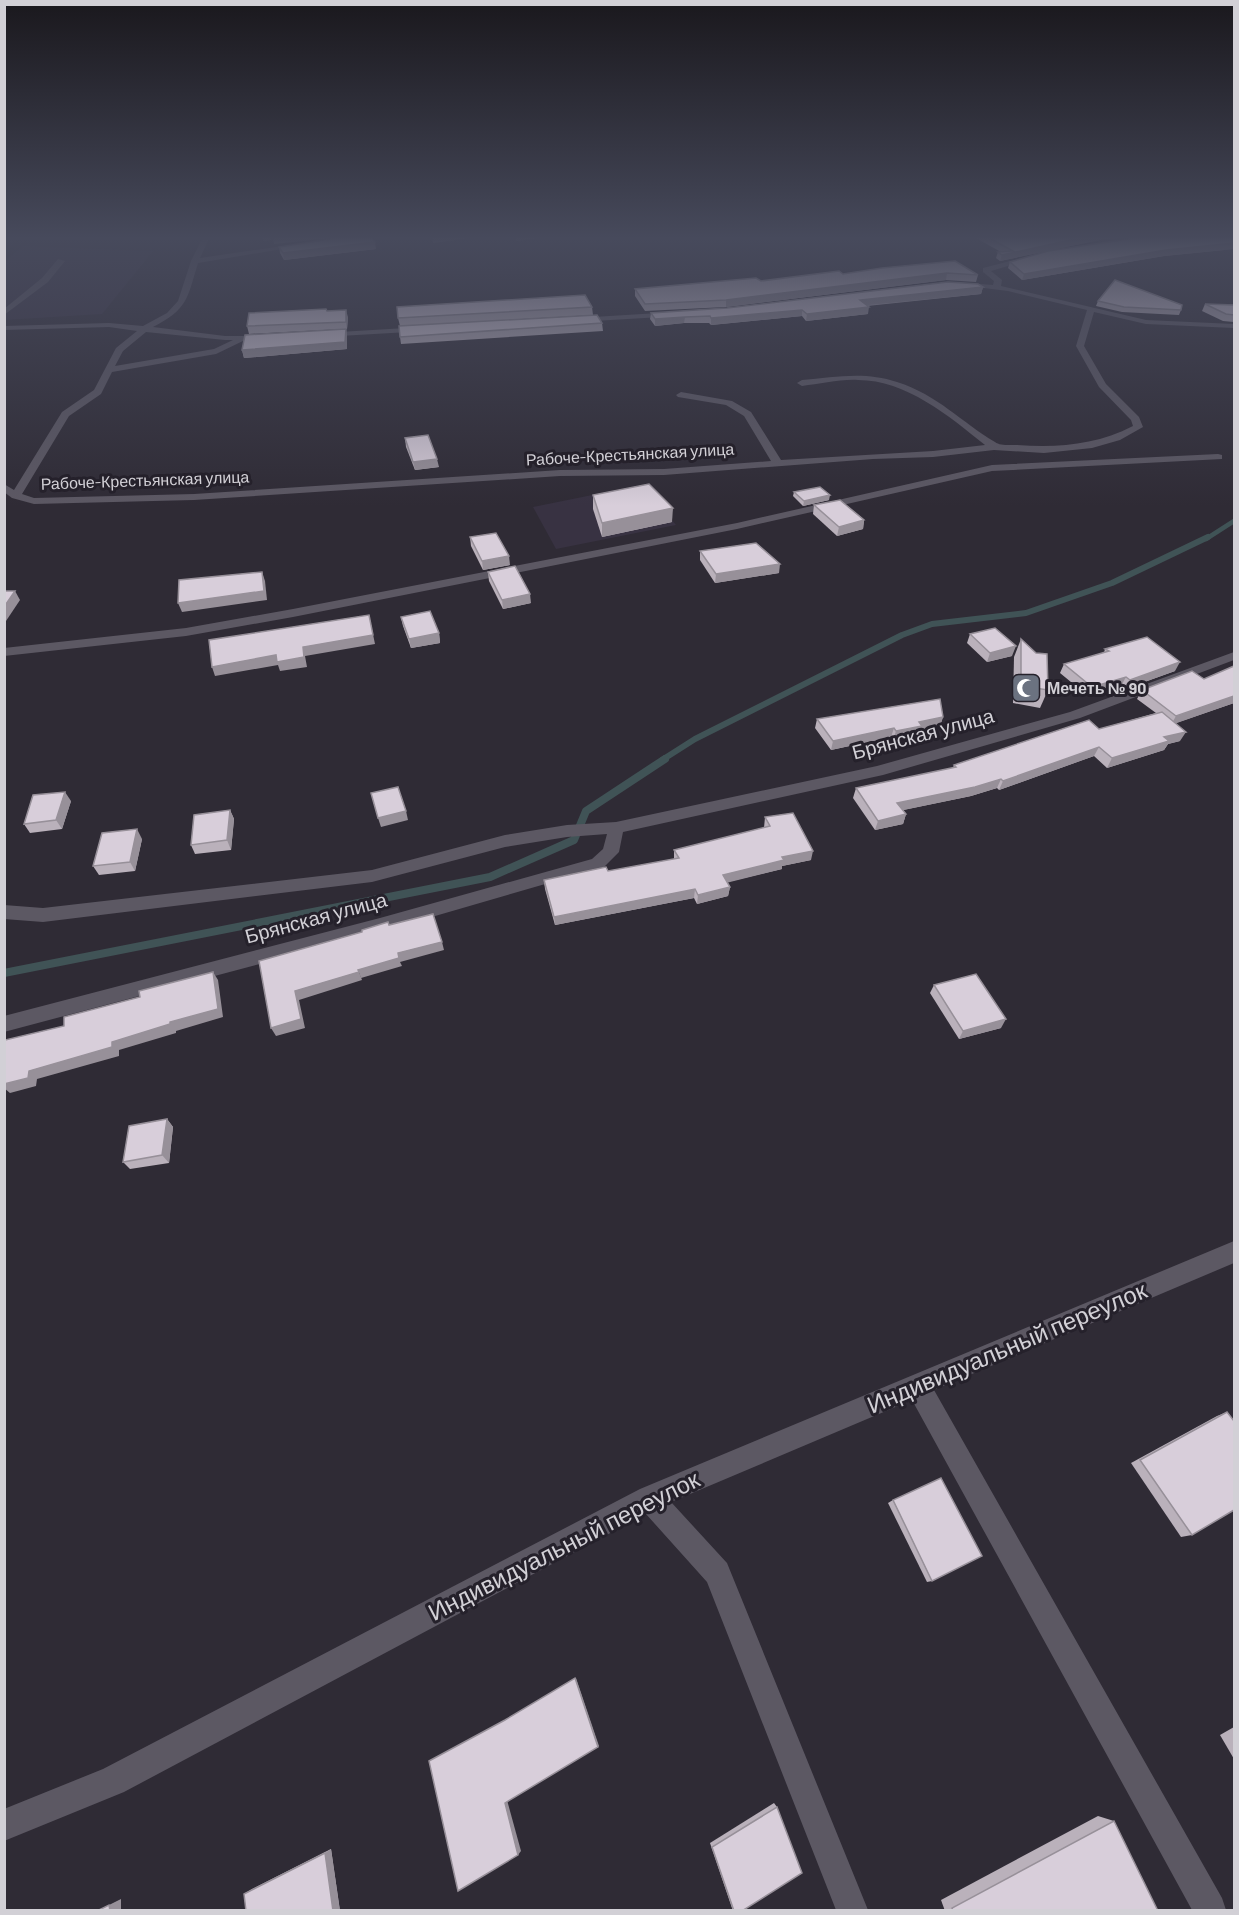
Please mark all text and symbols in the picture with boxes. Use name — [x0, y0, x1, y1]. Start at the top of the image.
street label: Рабоче-Крестьянская улица — [525, 439, 735, 468]
street label: Рабоче-Крестьянская улица — [40, 466, 250, 493]
mosque icon: Мечеть № 90 — [1010, 672, 1042, 704]
place label: Мечеть № 90 — [1047, 678, 1146, 697]
street label: Брянская улица — [849, 702, 997, 764]
street label: Брянская улица — [242, 886, 390, 948]
street label: Индивидуальный переулок — [862, 1274, 1151, 1419]
street label: Индивидуальный переулок — [423, 1463, 704, 1626]

